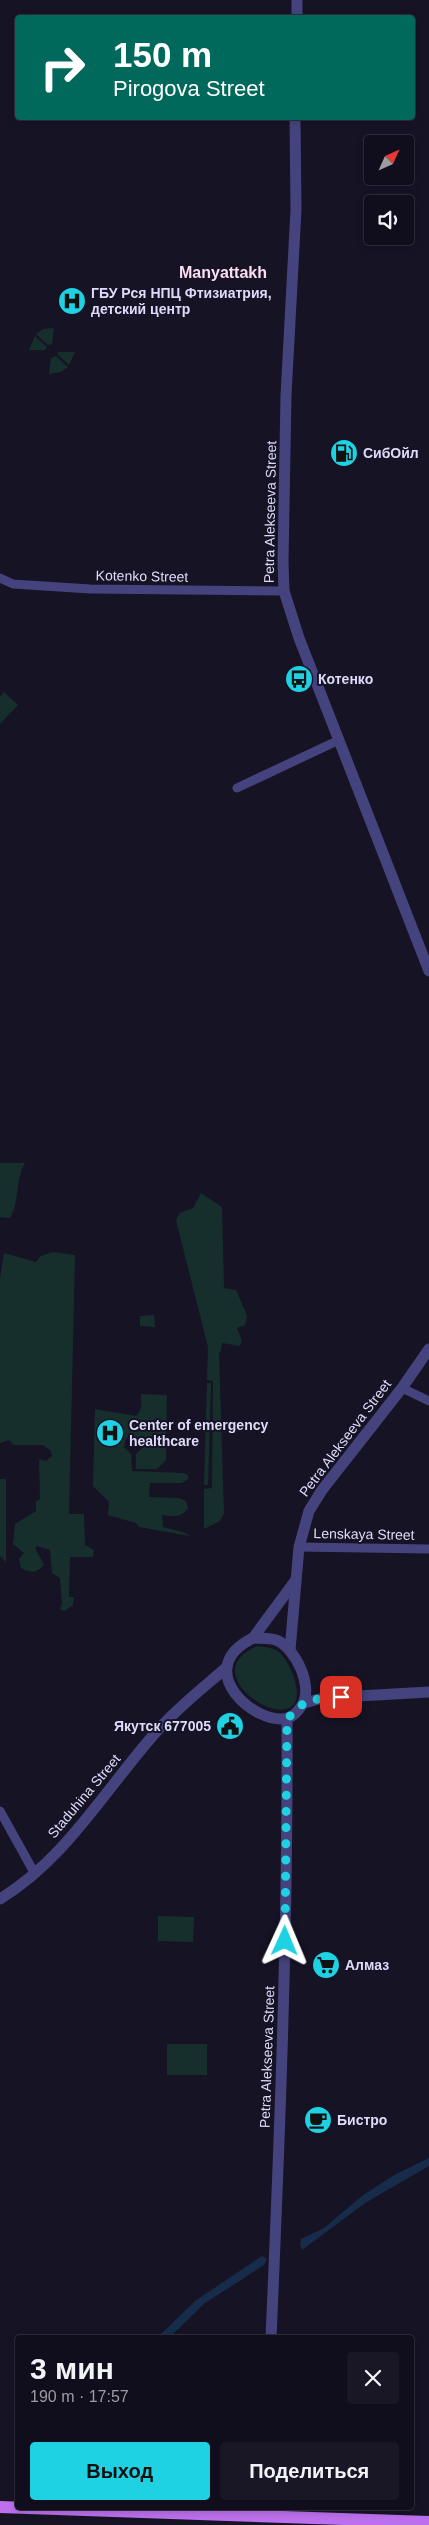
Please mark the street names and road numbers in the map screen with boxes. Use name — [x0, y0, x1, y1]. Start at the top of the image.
street label: Petra Alekseeva Street — [261, 441, 279, 583]
street label: Kotenko Street — [96, 567, 189, 585]
street label: Petra Alekseeva Street — [296, 1376, 394, 1500]
street label: Lenskaya Street — [313, 1525, 415, 1543]
street label: Staduhina Street — [44, 1751, 124, 1841]
street label: Petra Alekseeva Street — [257, 1985, 277, 2128]

